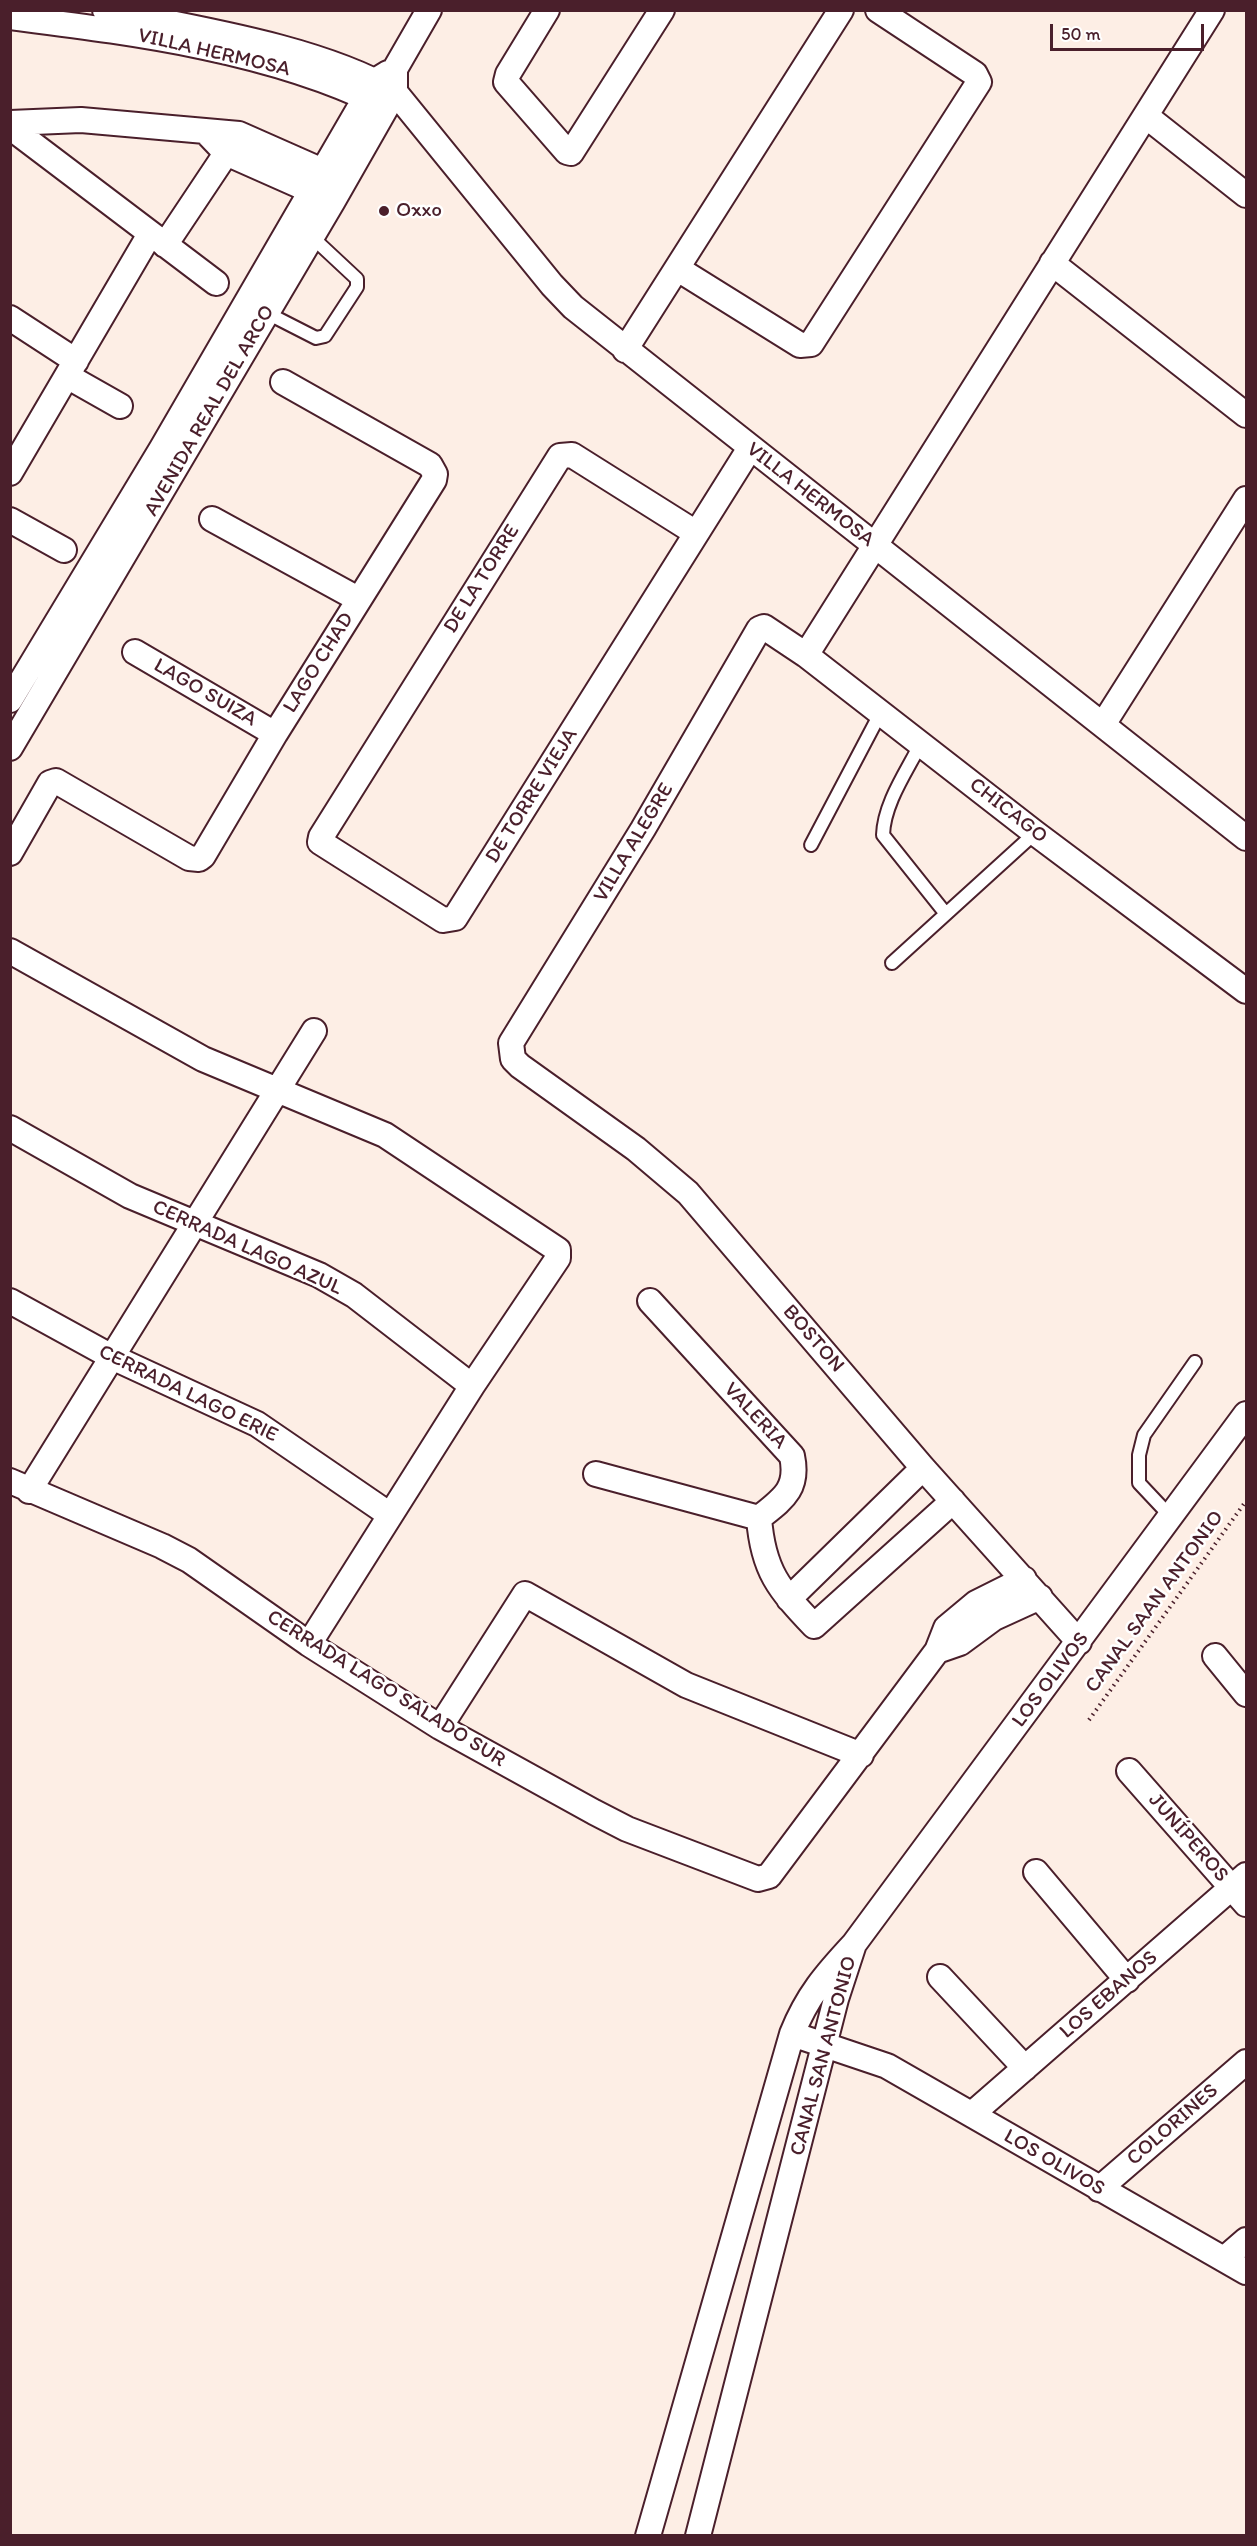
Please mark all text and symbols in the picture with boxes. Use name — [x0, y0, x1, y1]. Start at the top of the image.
scale bar — [1053, 12, 1208, 50]
street label: VILLA HERMOSA — [135, 23, 293, 83]
text: 50 m — [1061, 23, 1101, 45]
place label: Oxxo — [396, 198, 442, 224]
marker: Oxxo — [377, 204, 391, 218]
street label: AVENIDA REAL DEL ARCO — [139, 301, 281, 521]
street label: VILLA HERMOSA — [741, 437, 879, 553]
street label: DE LA TORRE — [439, 520, 525, 638]
street label: LAGO CHAD — [278, 608, 360, 718]
street label: LAGO SUIZA — [149, 653, 261, 733]
street label: DE TORRE VIEJA — [480, 724, 584, 868]
street label: CHICAGO — [964, 773, 1052, 849]
street label: VILLA ALEGRE — [589, 779, 679, 907]
street label: CERRADA LAGO AZUL — [148, 1195, 346, 1301]
street label: BOSTON — [777, 1300, 849, 1378]
street label: CERRADA LAGO ERIE — [94, 1340, 282, 1448]
street label: VALERIA — [718, 1377, 792, 1455]
street label: CANAL SAAN ANTONIO — [1080, 1506, 1230, 1698]
street label: CERRADA LAGO SALADO SUR — [262, 1605, 510, 1773]
street label: LOS OLIVOS — [1007, 1627, 1095, 1733]
street label: JUNÍPEROS — [1142, 1788, 1234, 1888]
street label: LOS EBANOS — [1055, 1946, 1163, 2044]
street label: CANAL SAN ANTONIO — [785, 1953, 863, 2159]
street label: COLORINES — [1122, 2078, 1224, 2172]
street label: LOS OLIVOS — [999, 2124, 1109, 2202]

